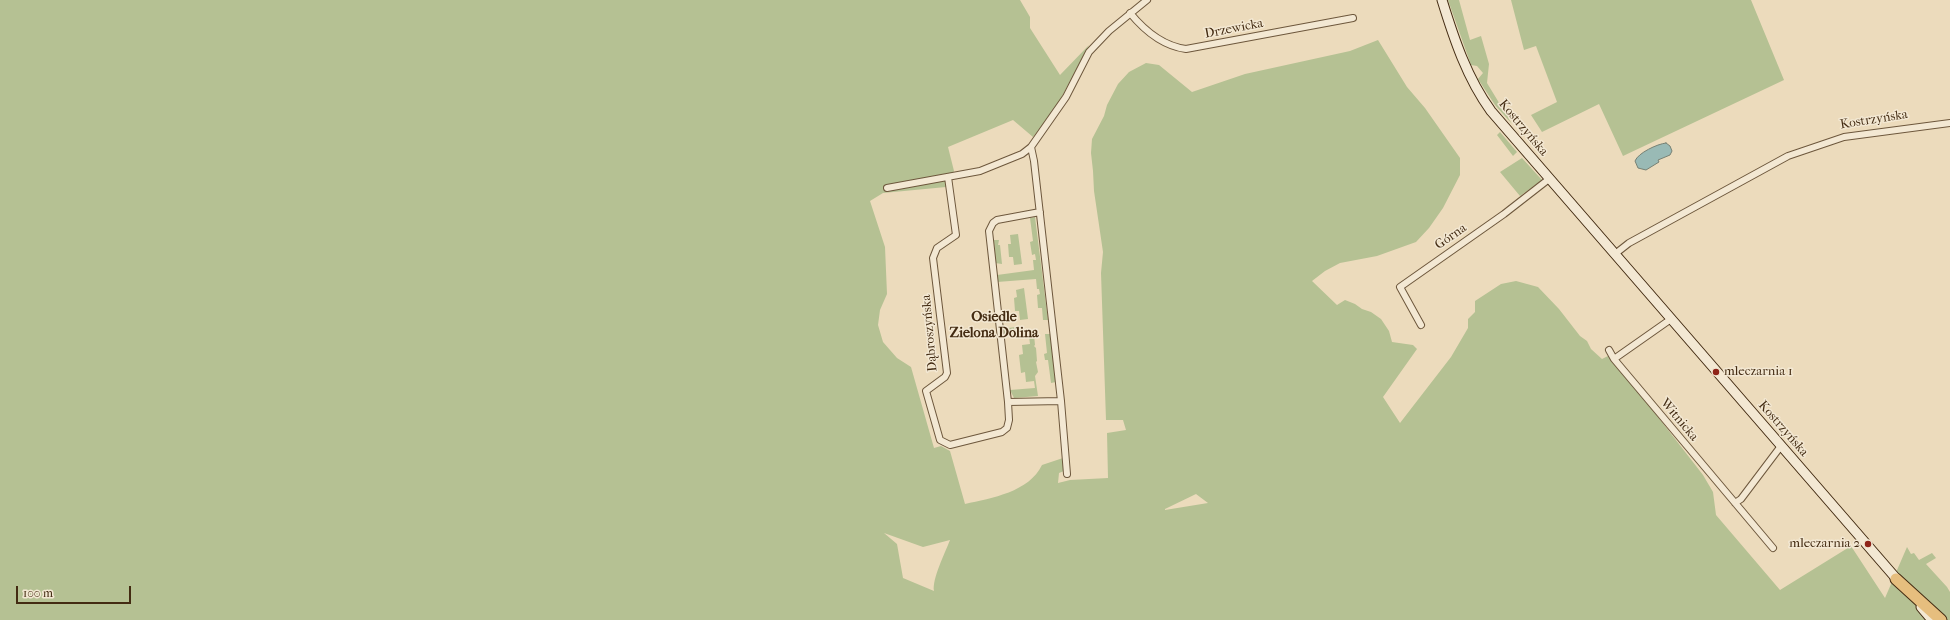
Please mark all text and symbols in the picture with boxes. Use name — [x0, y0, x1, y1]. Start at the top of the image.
street label: Drzewicka — [1203, 16, 1265, 42]
street label: Kostrzyńska — [1495, 97, 1551, 159]
street label: Kostrzyńska — [1839, 107, 1909, 133]
street label: Górna — [1432, 221, 1470, 253]
street label: Dąbroszyńska — [919, 294, 941, 372]
district label: Osiedle Zielona Dolina — [949, 310, 1039, 342]
place label: mleczarnia 1 — [1724, 364, 1793, 380]
marker: mleczarnia 1 — [1711, 367, 1721, 377]
street label: Witnicka — [1657, 396, 1701, 444]
street label: Kostrzyńska — [1755, 398, 1811, 460]
place label: mleczarnia 2 — [1789, 536, 1860, 552]
marker: mleczarnia 2 — [1863, 539, 1873, 549]
scale bar — [18, 578, 133, 604]
text: 100 m — [23, 586, 53, 600]

